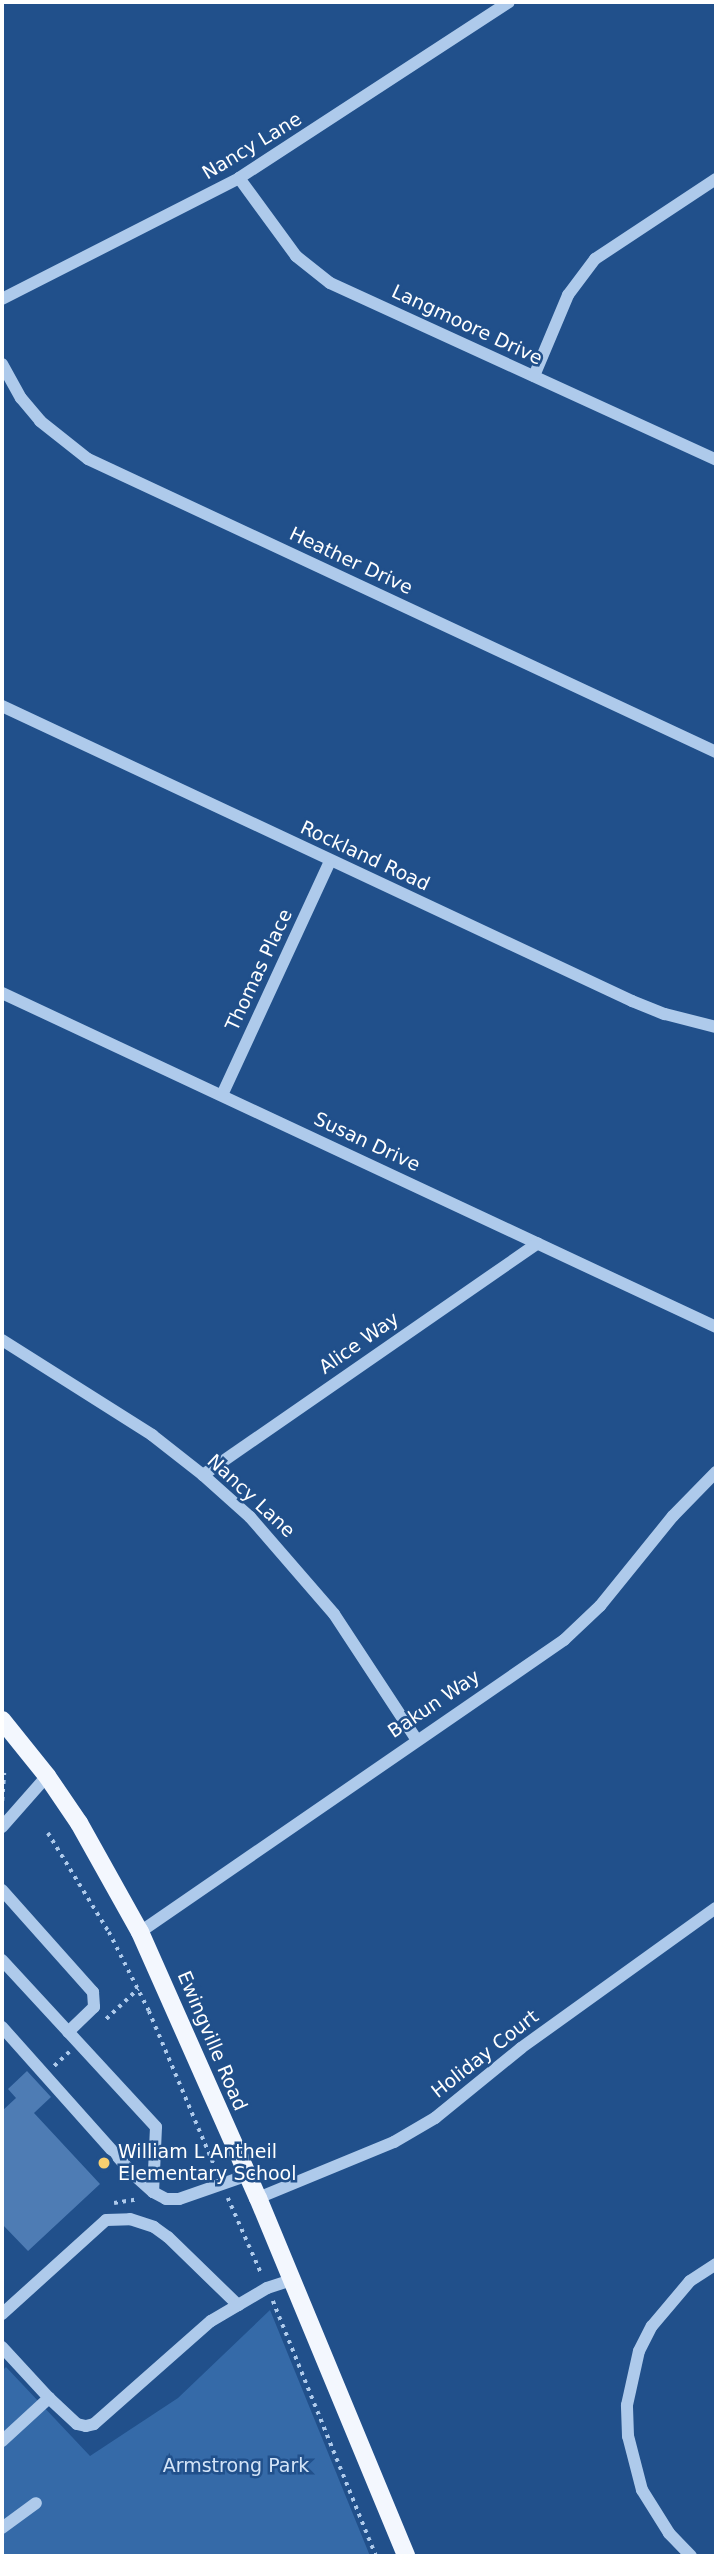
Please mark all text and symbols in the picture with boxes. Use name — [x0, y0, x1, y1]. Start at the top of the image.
street label: Nancy Lane — [198, 107, 306, 185]
street label: Langmoore Drive — [388, 280, 546, 370]
street label: Heather Drive — [286, 522, 416, 600]
street label: Rockland Road — [297, 816, 433, 896]
street label: Thomas Place — [221, 905, 297, 1035]
street label: Susan Drive — [310, 1107, 424, 1177]
street label: Alice Way — [315, 1307, 403, 1379]
street label: Nancy Lane — [202, 1450, 300, 1542]
street label: Bakun Way — [384, 1665, 484, 1743]
street label: Ewingville Road — [172, 1968, 252, 2114]
street label: Holiday Court — [427, 2005, 543, 2103]
place label: William L Antheil Elementary School — [118, 2141, 296, 2185]
marker: William L Antheil Elementary School — [96, 2155, 112, 2171]
park label: Armstrong Park — [163, 2455, 309, 2477]

